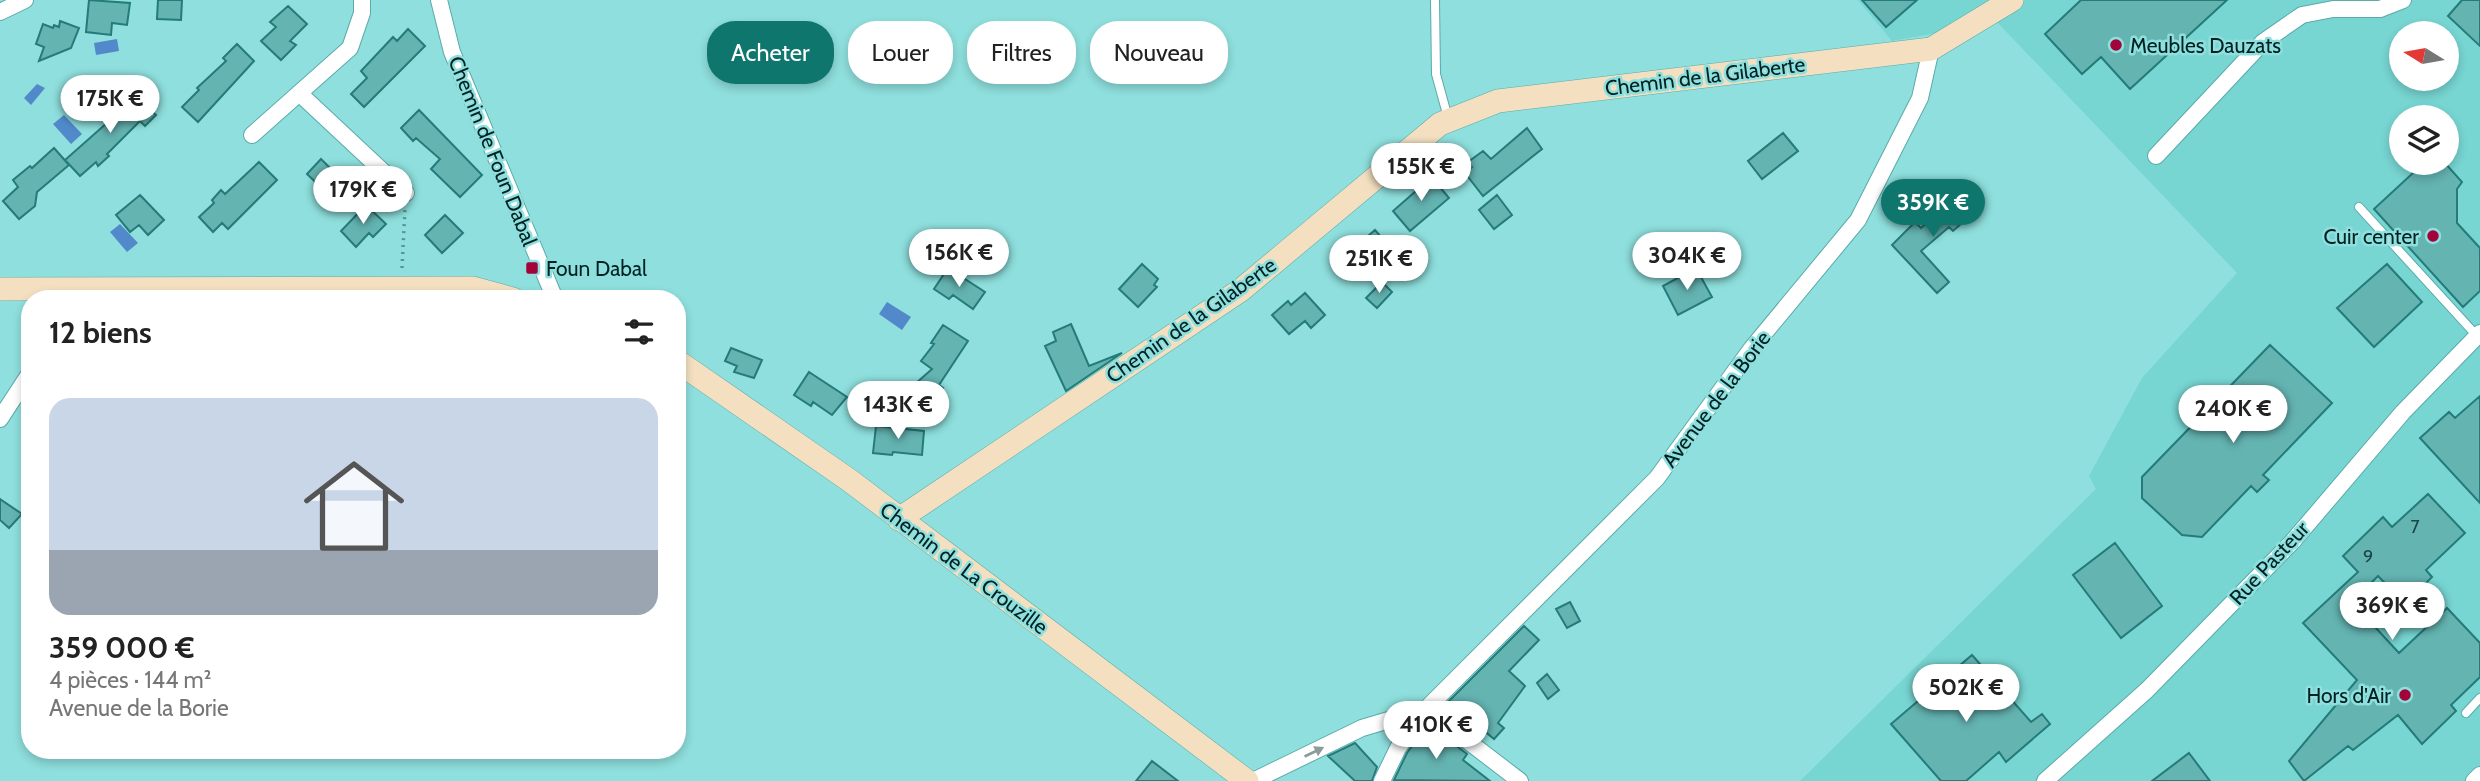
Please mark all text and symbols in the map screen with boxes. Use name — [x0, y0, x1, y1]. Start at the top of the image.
chip: Acheter — [707, 21, 834, 84]
chip: Louer — [848, 21, 953, 84]
chip: Filtres — [967, 21, 1076, 84]
chip: Nouveau — [1090, 21, 1228, 84]
north arrow — [2389, 21, 2459, 91]
map controls — [2389, 21, 2459, 175]
place label: Meubles Dauzats — [2130, 33, 2281, 58]
marker: Meubles Dauzats — [2108, 37, 2124, 53]
street label: Chemin de la Gilaberte — [1603, 51, 1807, 101]
street label: Chemin de Foun Dabal — [443, 52, 543, 250]
pin: 175K € — [53, 76, 167, 135]
text: 175K € — [77, 84, 143, 112]
button: layers — [2389, 105, 2459, 175]
pin: 155K € — [1364, 144, 1478, 203]
text: 155K € — [1387, 152, 1455, 180]
pin: 179K € — [306, 166, 420, 226]
text: 179K € — [329, 175, 397, 203]
pin: 359K € — [1876, 180, 1990, 239]
text: 359K € — [1897, 188, 1969, 216]
place label: Cuir center — [2323, 224, 2419, 249]
marker: Cuir center — [2425, 228, 2441, 244]
pin: 156K € — [902, 230, 1016, 289]
pin: 304K € — [1630, 232, 1744, 292]
pin: 251K € — [1322, 236, 1436, 295]
text: 156K € — [925, 238, 993, 266]
text: 304K € — [1648, 241, 1726, 269]
text: 251K € — [1345, 244, 1413, 272]
street label: Chemin de la Gilaberte — [1101, 252, 1281, 388]
place label: Foun Dabal — [546, 256, 647, 281]
marker: Foun Dabal — [524, 260, 540, 276]
icon: filters — [620, 313, 658, 351]
text: 12 biens — [49, 314, 152, 351]
street label: Avenue de la Borie — [1657, 326, 1776, 472]
pin: 143K € — [841, 382, 955, 441]
pin: 240K € — [2176, 386, 2290, 445]
text: 143K € — [863, 390, 933, 418]
text: 240K € — [2194, 394, 2272, 422]
icon: home — [291, 443, 417, 569]
street label: Chemin de La Crouzille — [875, 497, 1053, 639]
street label: Rue Pasteur — [2224, 516, 2314, 610]
house number: 7 — [2410, 516, 2420, 538]
house number: 9 — [2363, 546, 2373, 568]
pin: 369K € — [2335, 582, 2449, 642]
text: 369K € — [2356, 591, 2428, 619]
text: 359 000 € — [49, 629, 194, 666]
pin: 502K € — [1909, 664, 2023, 724]
text: 4 pièces · 144 m² — [49, 666, 211, 694]
text: 502K € — [1928, 673, 2004, 701]
place label: Hors d'Air — [2306, 683, 2391, 708]
marker: Hors d'Air — [2397, 687, 2413, 703]
text: Avenue de la Borie — [49, 694, 229, 722]
pin: 410K € — [1379, 702, 1493, 761]
text: 410K € — [1399, 710, 1473, 738]
one-way arrow — [1304, 746, 1324, 757]

